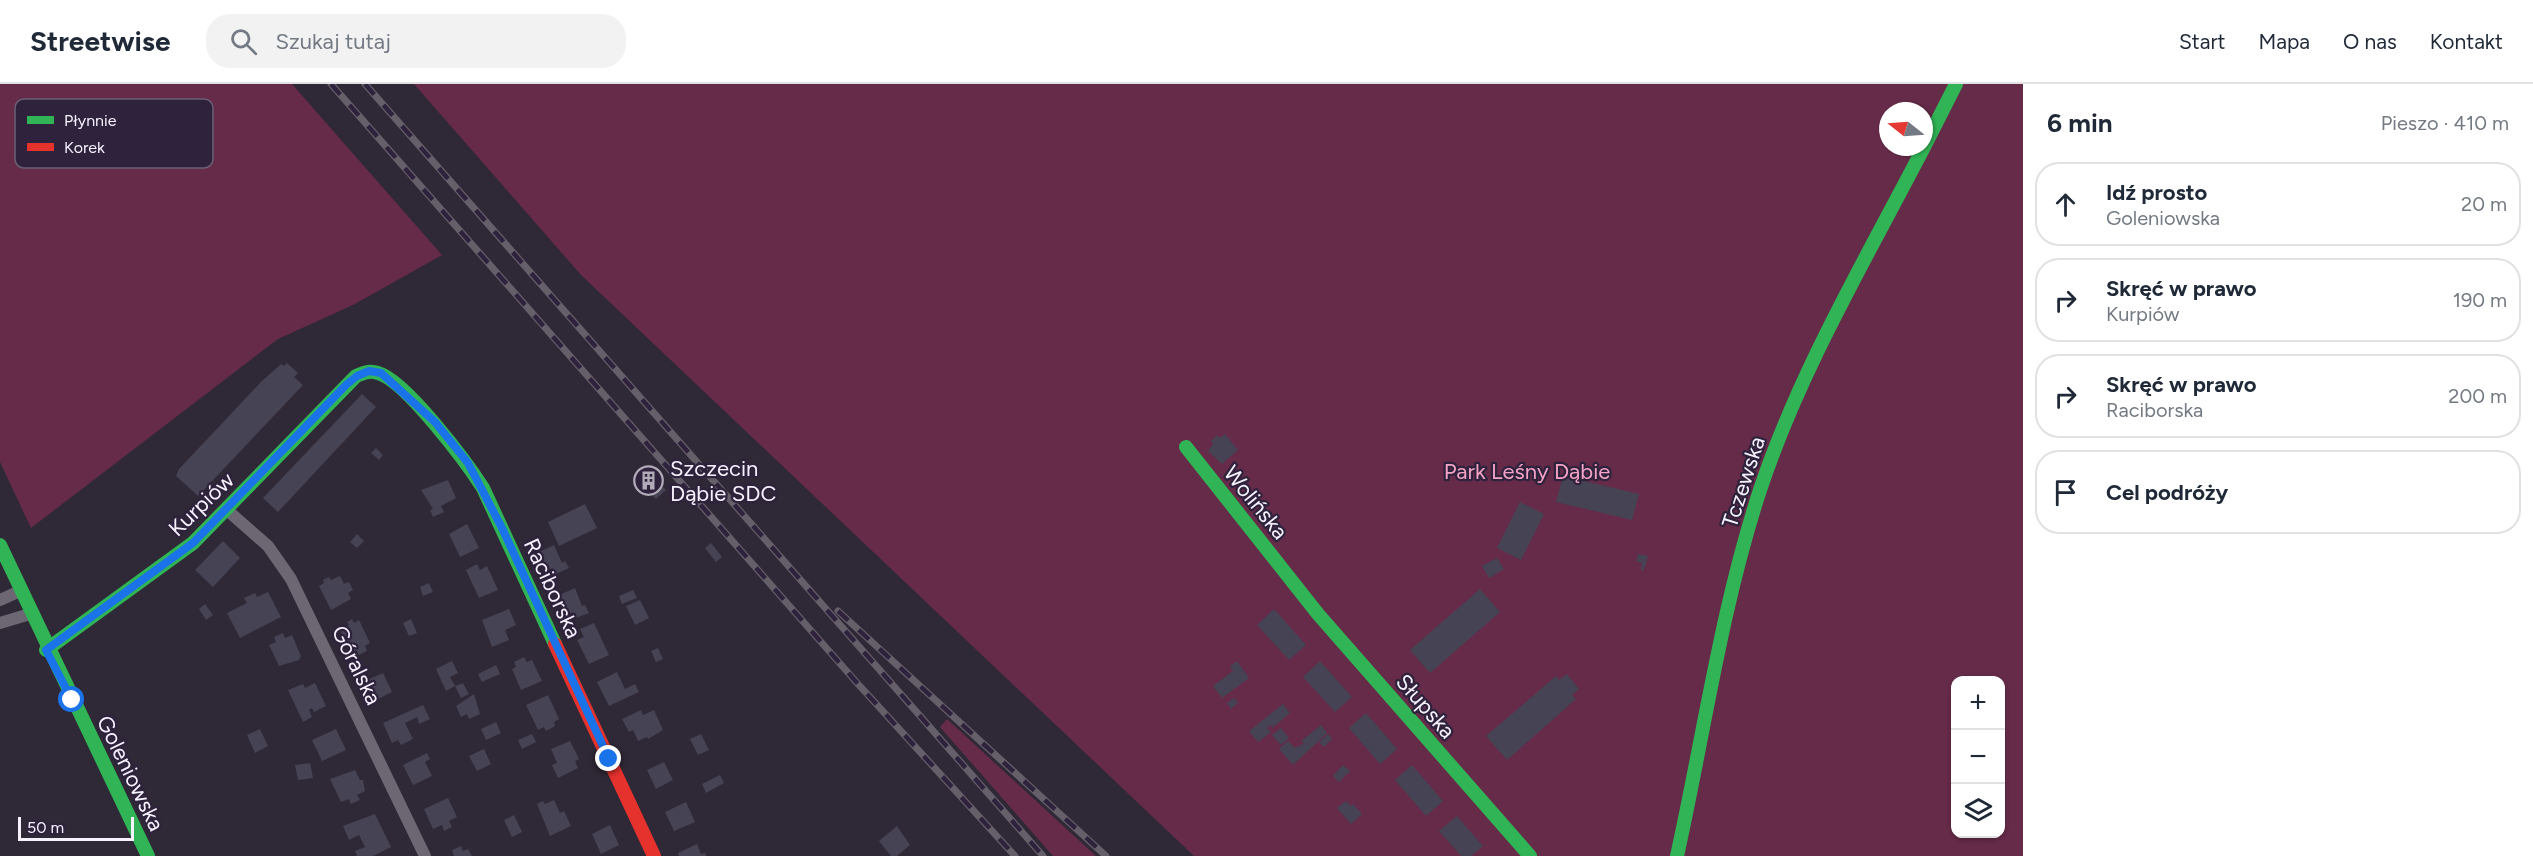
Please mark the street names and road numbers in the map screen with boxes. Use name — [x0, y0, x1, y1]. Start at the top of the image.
street label: Tczewska — [1716, 433, 1771, 531]
street label: Wolińska — [1218, 460, 1294, 545]
street label: Kurpiów — [163, 466, 240, 542]
street label: Raciborska — [518, 534, 587, 642]
street label: Góralska — [326, 621, 387, 709]
street label: Słupska — [1390, 668, 1461, 744]
street label: Goleniowska — [91, 711, 170, 835]

